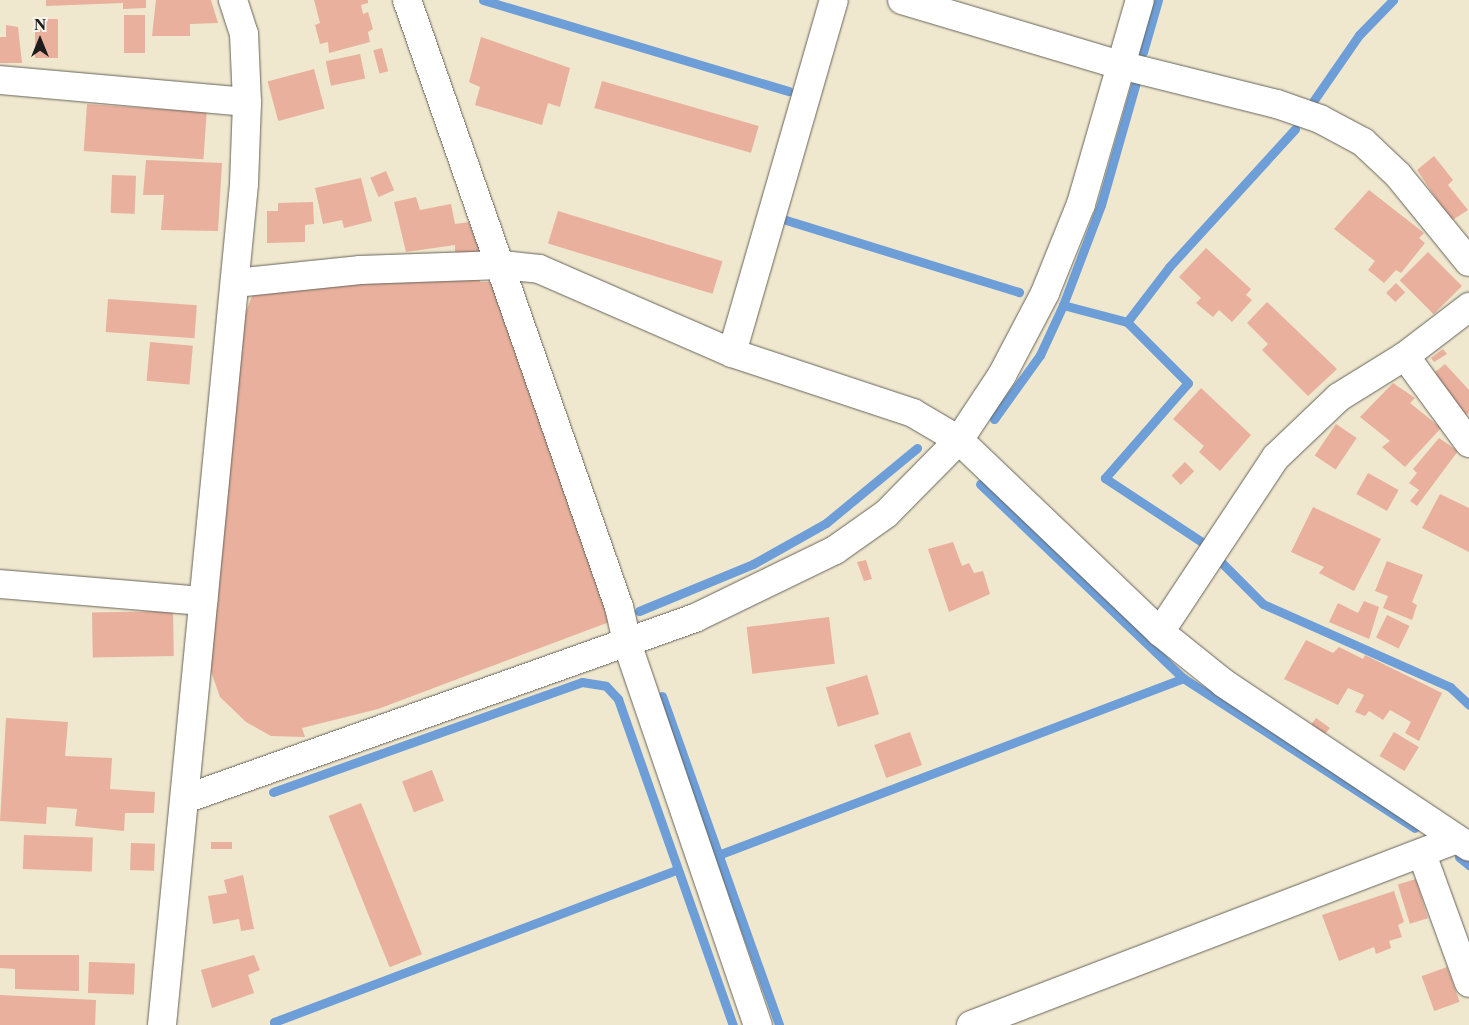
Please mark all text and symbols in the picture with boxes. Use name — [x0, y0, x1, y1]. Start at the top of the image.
north arrow — [15, 15, 65, 65]
text: N — [34, 16, 46, 34]

